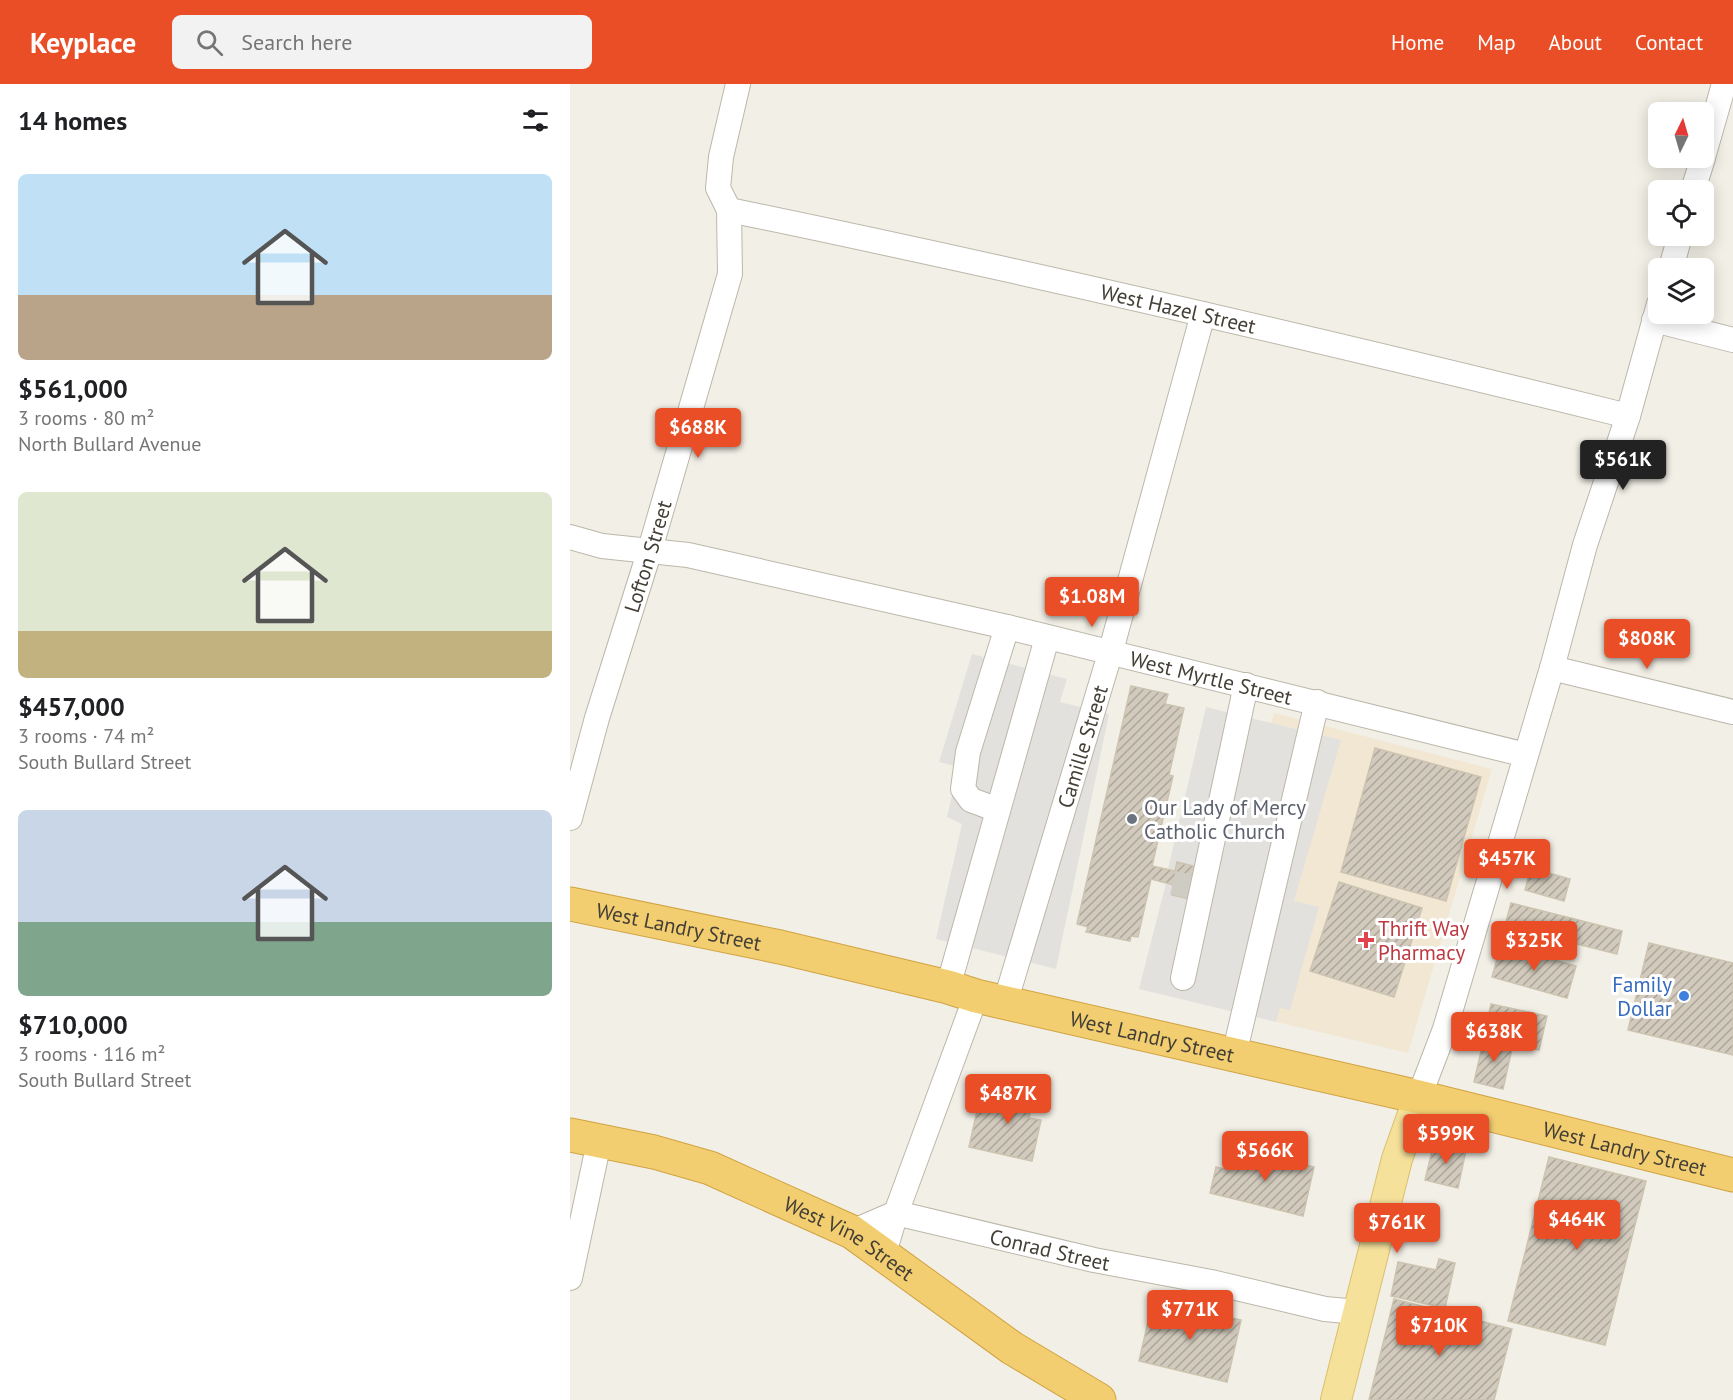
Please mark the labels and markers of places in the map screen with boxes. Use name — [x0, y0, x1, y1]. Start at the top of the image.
pin: $688K — [656, 408, 740, 459]
pin: $561K — [1581, 440, 1665, 491]
pin: $1.08M — [1043, 577, 1141, 628]
pin: $808K — [1605, 619, 1689, 670]
place label: Our Lady of Mercy Catholic Church — [1144, 794, 1306, 845]
marker: Our Lady of Mercy Catholic Church — [1125, 812, 1139, 826]
pin: $457K — [1465, 839, 1549, 890]
place label: Thrift Way Pharmacy — [1378, 915, 1470, 966]
pin: $325K — [1492, 921, 1576, 972]
marker: Thrift Way Pharmacy — [1359, 933, 1373, 947]
place label: Family Dollar — [1612, 971, 1672, 1022]
marker: Family Dollar — [1677, 989, 1691, 1003]
pin: $638K — [1452, 1012, 1536, 1063]
pin: $487K — [966, 1074, 1050, 1125]
pin: $599K — [1404, 1114, 1488, 1165]
pin: $566K — [1223, 1131, 1307, 1182]
pin: $464K — [1535, 1200, 1619, 1251]
pin: $761K — [1355, 1203, 1439, 1254]
pin: $771K — [1148, 1290, 1232, 1341]
pin: $710K — [1397, 1306, 1481, 1357]

